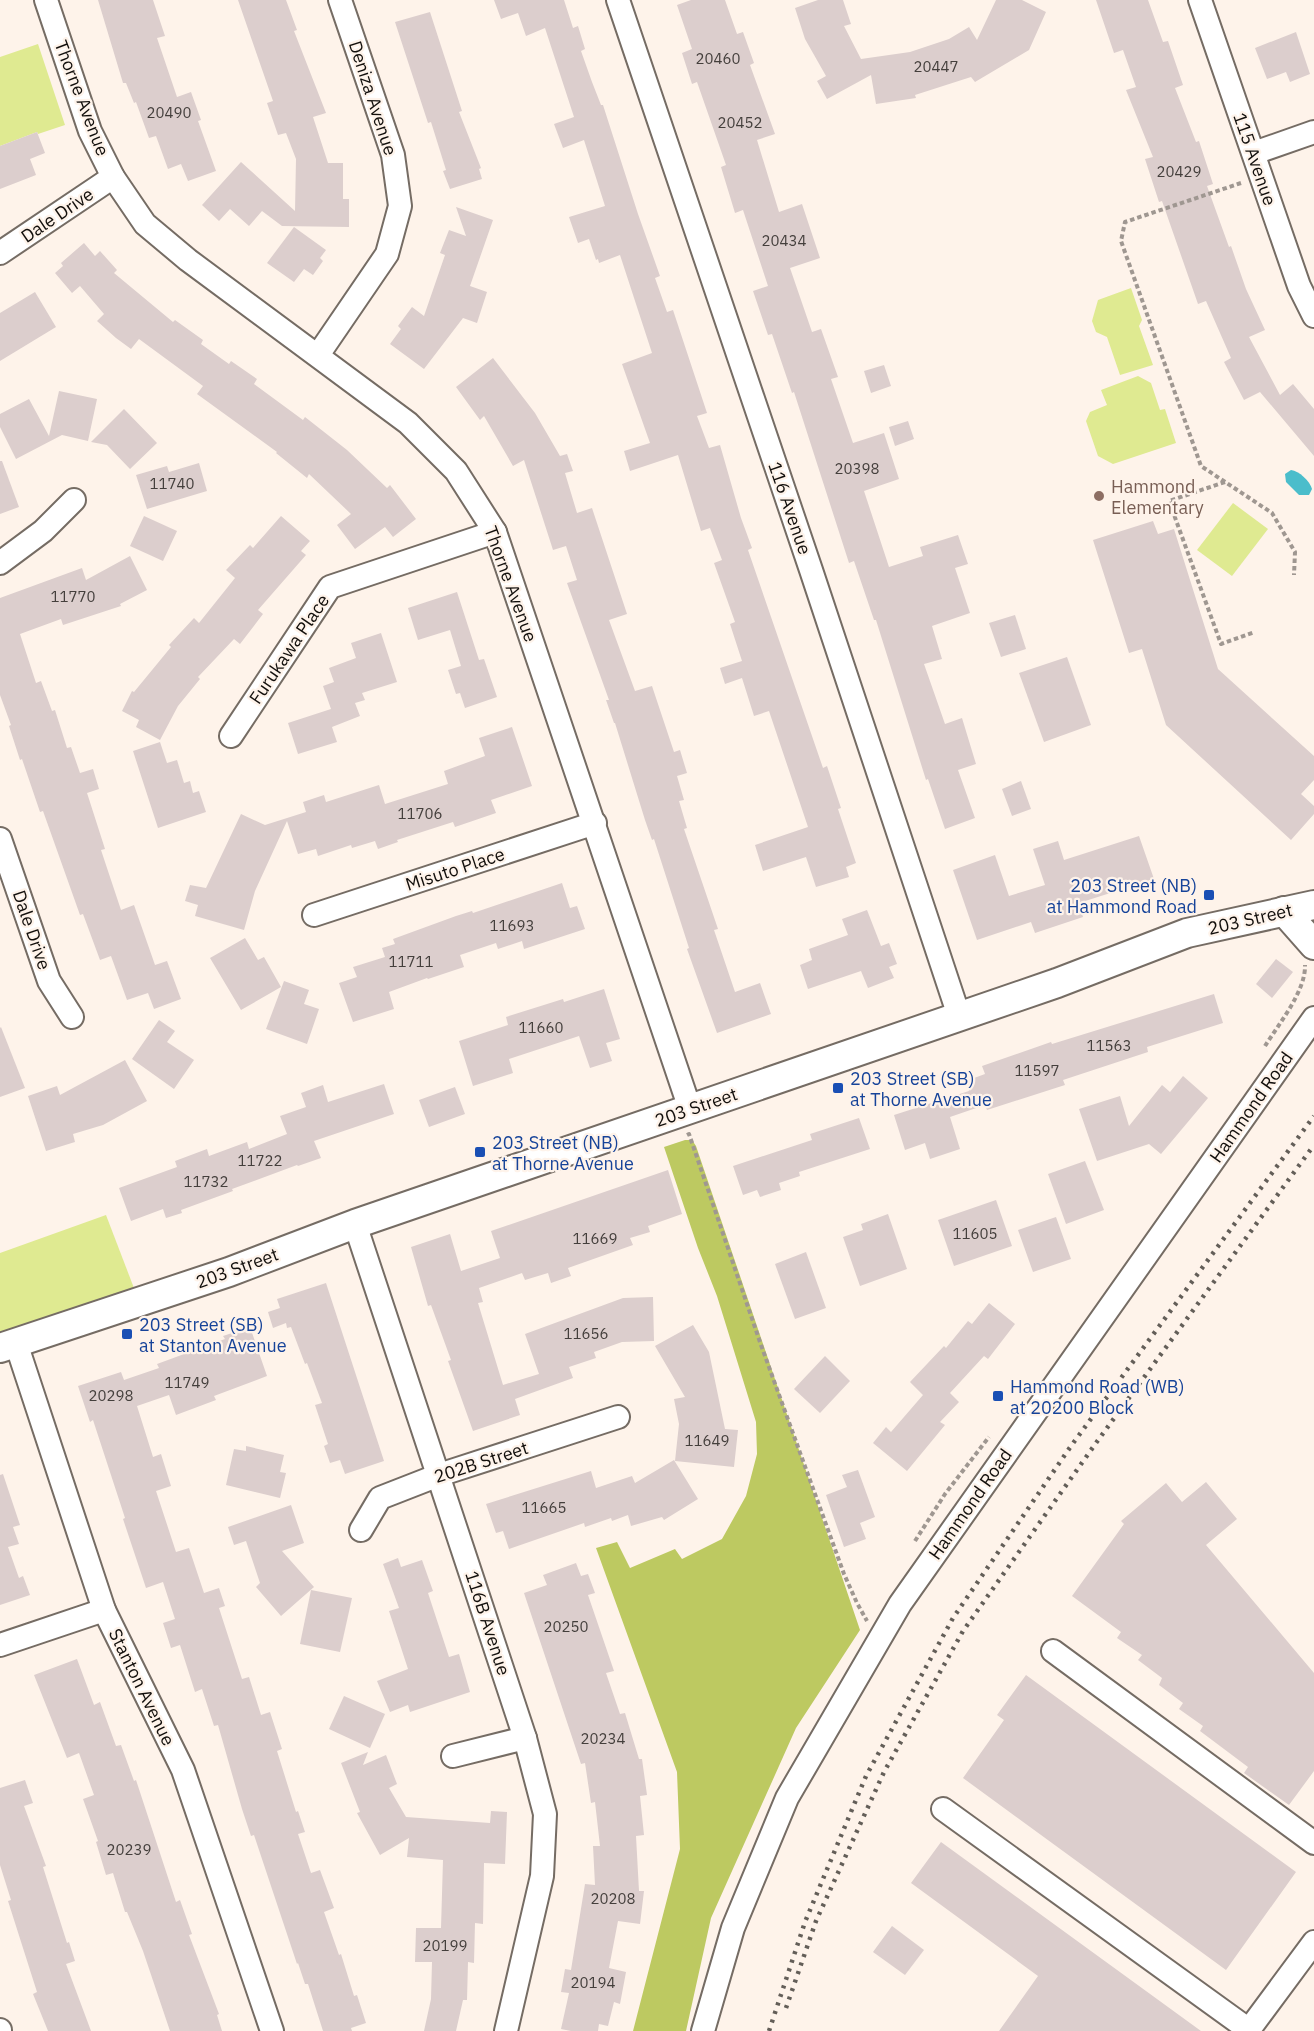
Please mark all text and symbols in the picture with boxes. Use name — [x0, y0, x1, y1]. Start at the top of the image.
street label: Thorne Avenue — [49, 37, 115, 159]
street label: Deniza Avenue — [344, 38, 402, 158]
house number: 20460 — [695, 49, 741, 68]
house number: 20447 — [913, 57, 959, 76]
house number: 20490 — [146, 103, 192, 122]
street label: 115 Avenue — [1228, 110, 1282, 209]
house number: 20452 — [717, 113, 763, 132]
house number: 20429 — [1156, 162, 1202, 181]
street label: Dale Drive — [16, 182, 98, 248]
house number: 20434 — [761, 231, 807, 250]
street label: 116 Avenue — [763, 459, 817, 558]
house number: 20398 — [834, 459, 880, 478]
house number: 11740 — [149, 474, 195, 493]
place label: Hammond Elementary — [1111, 475, 1204, 519]
marker: Hammond Elementary — [1092, 489, 1106, 503]
street label: Thorne Avenue — [479, 523, 543, 645]
house number: 11770 — [50, 587, 96, 606]
street label: Furukawa Place — [244, 590, 334, 708]
house number: 11706 — [397, 804, 443, 823]
street label: Misuto Place — [402, 842, 508, 896]
place label: 203 Street (NB) at Hammond Road — [1047, 874, 1197, 918]
street label: Dale Drive — [8, 887, 56, 973]
marker: 203 Street (NB) at Hammond Road — [1202, 888, 1216, 902]
street label: 203 Street — [1205, 898, 1295, 940]
house number: 11693 — [489, 916, 535, 935]
house number: 11711 — [388, 952, 434, 971]
house number: 11660 — [518, 1018, 564, 1037]
house number: 11563 — [1086, 1036, 1132, 1055]
street label: Hammond Road — [1204, 1047, 1298, 1167]
house number: 11597 — [1014, 1061, 1060, 1080]
place label: 203 Street (SB) at Thorne Avenue — [850, 1067, 992, 1111]
marker: 203 Street (SB) at Thorne Avenue — [831, 1081, 845, 1095]
street label: 203 Street — [652, 1082, 740, 1132]
place label: 203 Street (NB) at Thorne Avenue — [492, 1131, 634, 1175]
marker: 203 Street (NB) at Thorne Avenue — [473, 1145, 487, 1159]
house number: 11722 — [237, 1151, 283, 1170]
house number: 11732 — [183, 1172, 229, 1191]
house number: 11605 — [952, 1224, 998, 1243]
house number: 11669 — [572, 1229, 618, 1248]
street label: 203 Street — [193, 1242, 281, 1294]
place label: 203 Street (SB) at Stanton Avenue — [139, 1313, 287, 1357]
house number: 11656 — [563, 1324, 609, 1343]
marker: 203 Street (SB) at Stanton Avenue — [120, 1327, 134, 1341]
house number: 11749 — [164, 1373, 210, 1392]
place label: Hammond Road (WB) at 20200 Block — [1010, 1375, 1185, 1419]
house number: 20298 — [88, 1386, 134, 1405]
marker: Hammond Road (WB) at 20200 Block — [991, 1389, 1005, 1403]
house number: 11649 — [684, 1431, 730, 1450]
street label: 202B Street — [431, 1436, 531, 1488]
street label: Hammond Road — [923, 1444, 1017, 1564]
house number: 11665 — [521, 1498, 567, 1517]
street label: 116B Avenue — [460, 1568, 516, 1678]
house number: 20250 — [543, 1617, 589, 1636]
street label: Stanton Avenue — [104, 1625, 180, 1749]
house number: 20234 — [580, 1729, 626, 1748]
house number: 20239 — [106, 1840, 152, 1859]
house number: 20208 — [590, 1889, 636, 1908]
house number: 20199 — [422, 1936, 468, 1955]
house number: 20194 — [570, 1973, 616, 1992]

